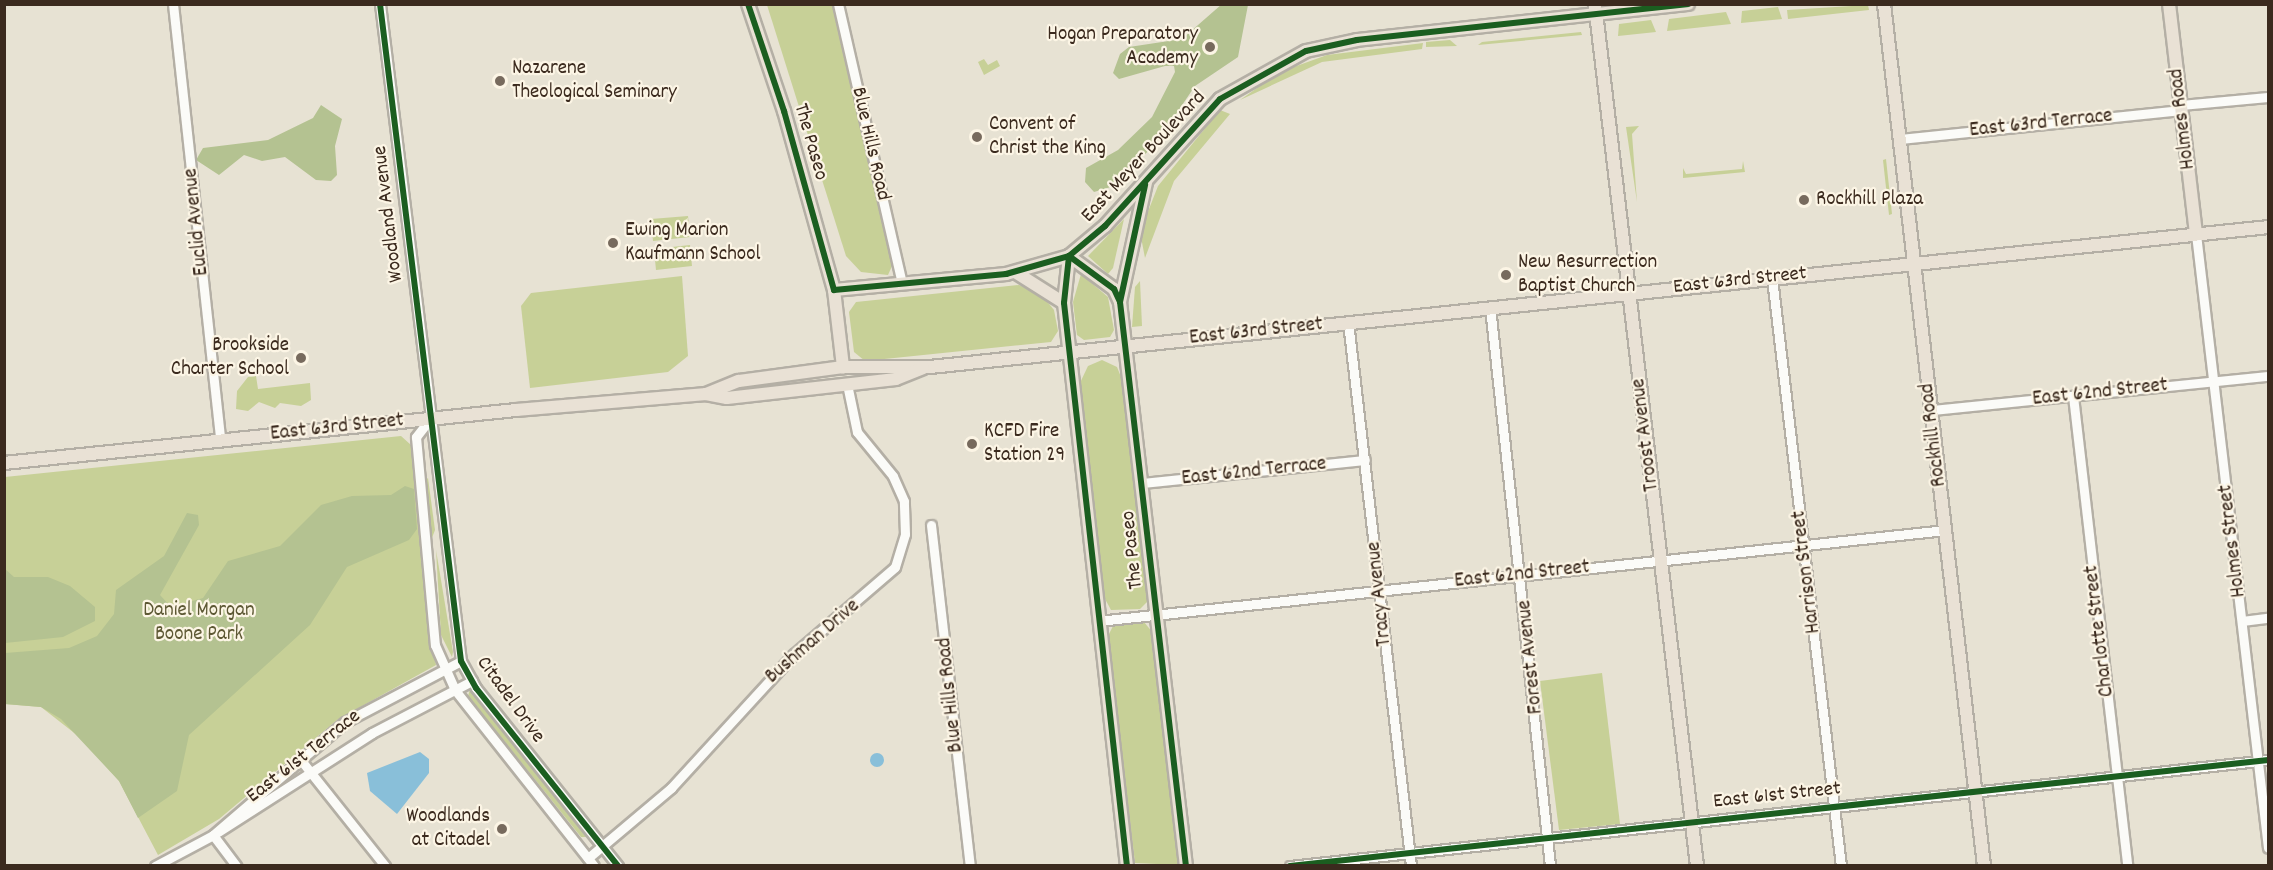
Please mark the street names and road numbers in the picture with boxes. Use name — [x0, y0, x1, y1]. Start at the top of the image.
street label: Holmes Road — [2164, 67, 2202, 171]
street label: Blue Hills Road — [845, 85, 895, 203]
street label: East Meyer Boulevard — [1076, 86, 1212, 228]
street label: The Paseo — [787, 101, 833, 183]
street label: East 63rd Terrace — [1968, 104, 2114, 144]
street label: Woodland Avenue — [368, 144, 410, 284]
street label: Euclid Avenue — [179, 167, 215, 277]
street label: East 63rd Street — [1672, 261, 1808, 301]
street label: East 63rd Street — [1188, 312, 1324, 352]
street label: East 62nd Street — [2031, 373, 2169, 413]
street label: Troost Avenue — [1627, 377, 1665, 493]
street label: Rockhill Road — [1915, 382, 1953, 488]
street label: East 63rd Street — [269, 408, 405, 448]
street label: East 62nd Terrace — [1180, 452, 1328, 492]
street label: Holmes Street — [2214, 483, 2252, 599]
street label: The Paseo — [1116, 509, 1150, 591]
street label: Harrison Street — [1787, 509, 1827, 635]
street label: Tracy Avenue — [1362, 540, 1398, 648]
street label: East 62nd Street — [1453, 555, 1591, 595]
street label: Charlotte Street — [2079, 564, 2121, 698]
street label: Bushman Drive — [761, 594, 865, 690]
street label: Forest Avenue — [1512, 599, 1550, 715]
street label: Blue Hills Road — [932, 636, 970, 754]
street label: Citadel Drive — [470, 652, 550, 748]
street label: East 61st Terrace — [242, 705, 366, 809]
street label: East 61st Street — [1712, 777, 1842, 815]

